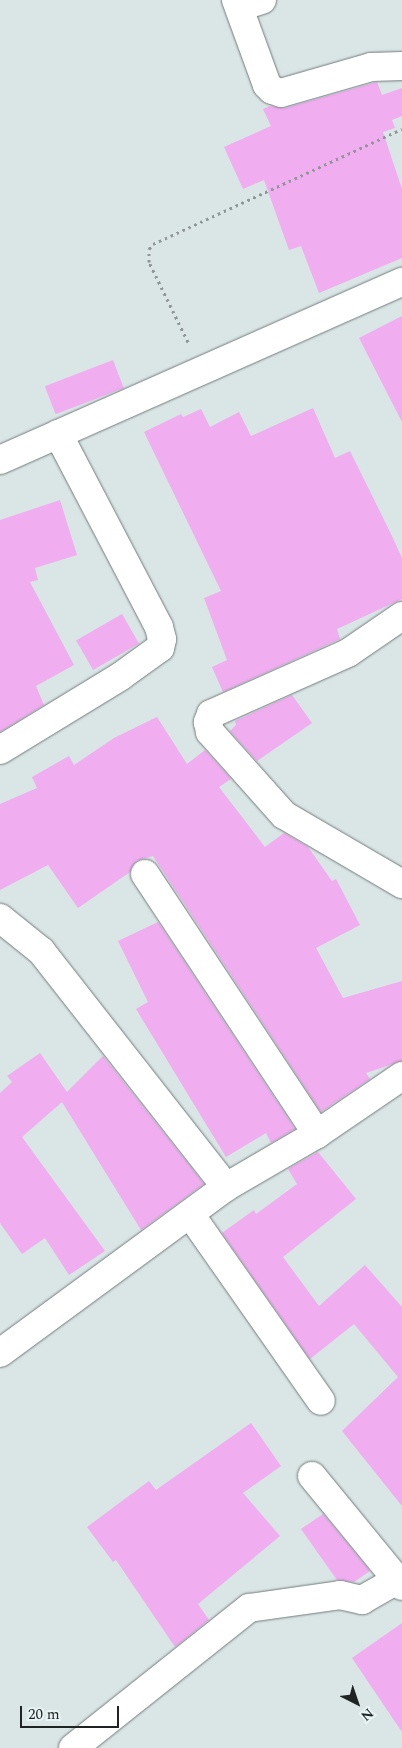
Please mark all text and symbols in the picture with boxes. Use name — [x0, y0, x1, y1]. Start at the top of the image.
north arrow — [332, 1678, 382, 1728]
scale bar — [22, 1696, 121, 1728]
text: 20 m — [28, 1703, 60, 1726]
text: N — [356, 1703, 378, 1726]

